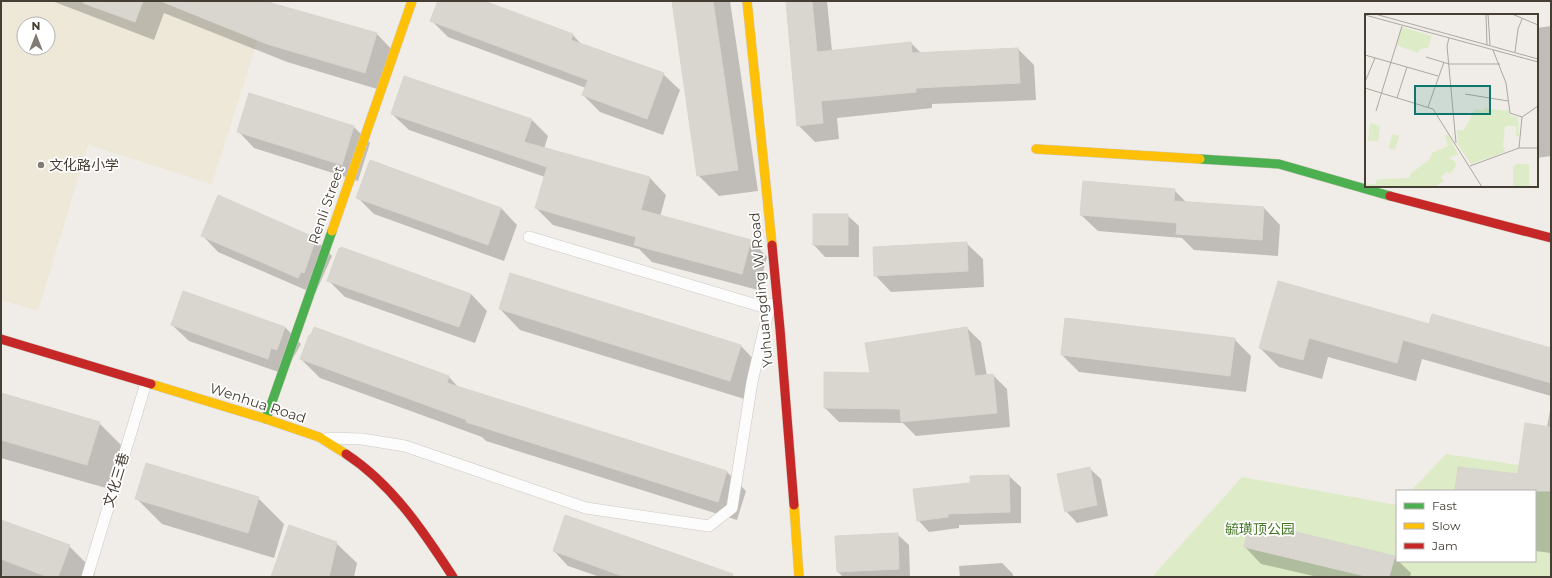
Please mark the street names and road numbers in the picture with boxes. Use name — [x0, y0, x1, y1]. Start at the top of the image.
street label: Renli Street — [304, 163, 348, 246]
street label: Yuhuangding W Road — [745, 212, 777, 368]
street label: Wenhua Road — [208, 379, 308, 427]
street label: 文化三巷 — [99, 451, 133, 509]

